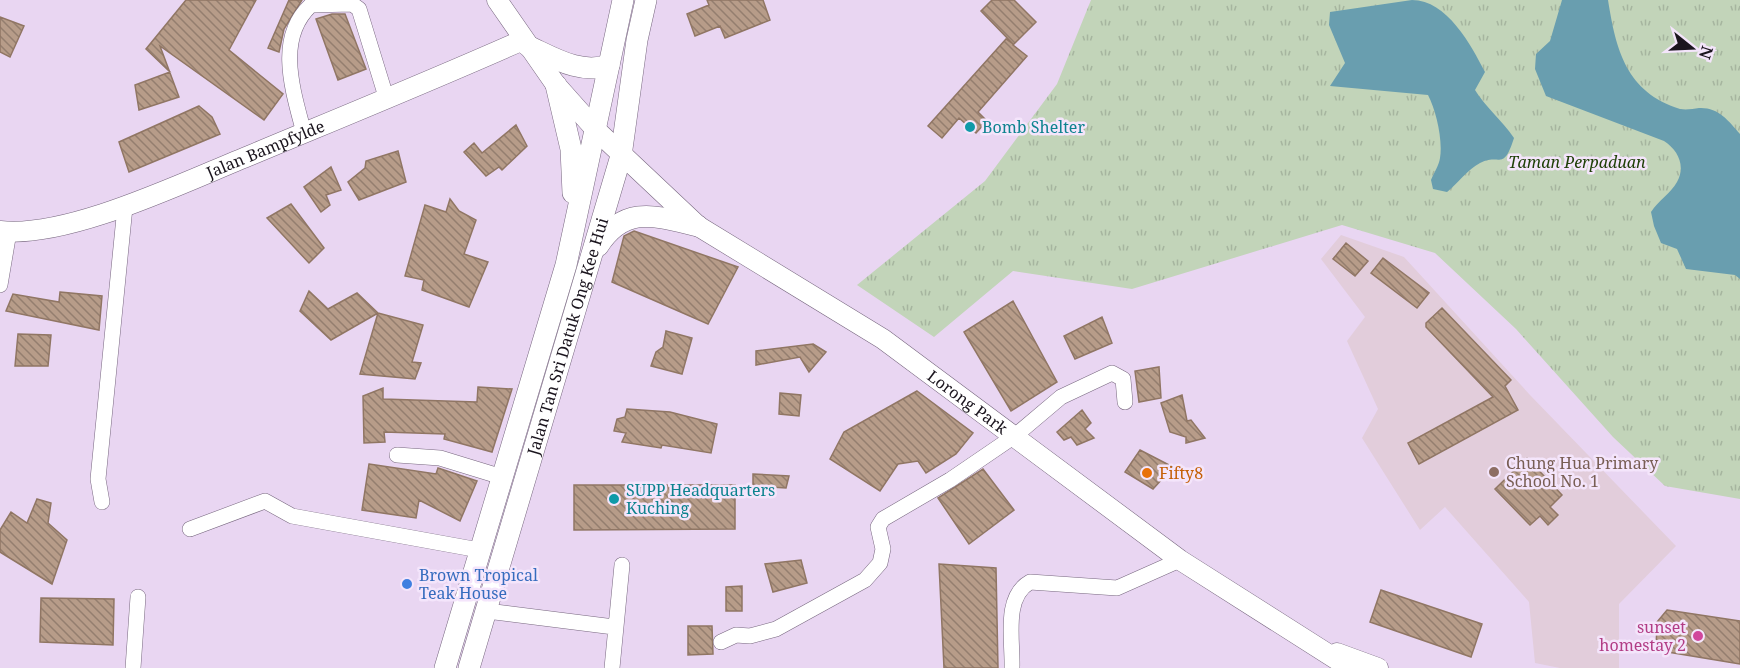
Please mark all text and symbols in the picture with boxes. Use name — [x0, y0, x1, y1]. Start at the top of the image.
north arrow — [1662, 18, 1722, 78]
text: N — [1694, 43, 1719, 62]
street label: Jalan Bampfylde — [202, 115, 328, 184]
place label: Bomb Shelter — [982, 116, 1085, 138]
marker: Bomb Shelter — [963, 120, 977, 134]
park label: Taman Perpaduan — [1508, 151, 1646, 173]
street label: Jalan Tan Sri Datuk Ong Kee Hui — [522, 215, 613, 459]
street label: Lorong Park — [923, 365, 1013, 439]
place label: Chung Hua Primary School No. 1 — [1506, 452, 1659, 492]
place label: Fifty8 — [1159, 462, 1203, 484]
marker: Chung Hua Primary School No. 1 — [1487, 465, 1501, 479]
marker: Fifty8 — [1140, 466, 1154, 480]
place label: SUPP Headquarters Kuching — [626, 479, 775, 519]
marker: SUPP Headquarters Kuching — [607, 492, 621, 506]
place label: Brown Tropical Teak House — [419, 564, 538, 604]
marker: Brown Tropical Teak House — [400, 577, 414, 591]
place label: sunset homestay 2 — [1599, 616, 1686, 656]
marker: sunset homestay 2 — [1691, 629, 1705, 643]

